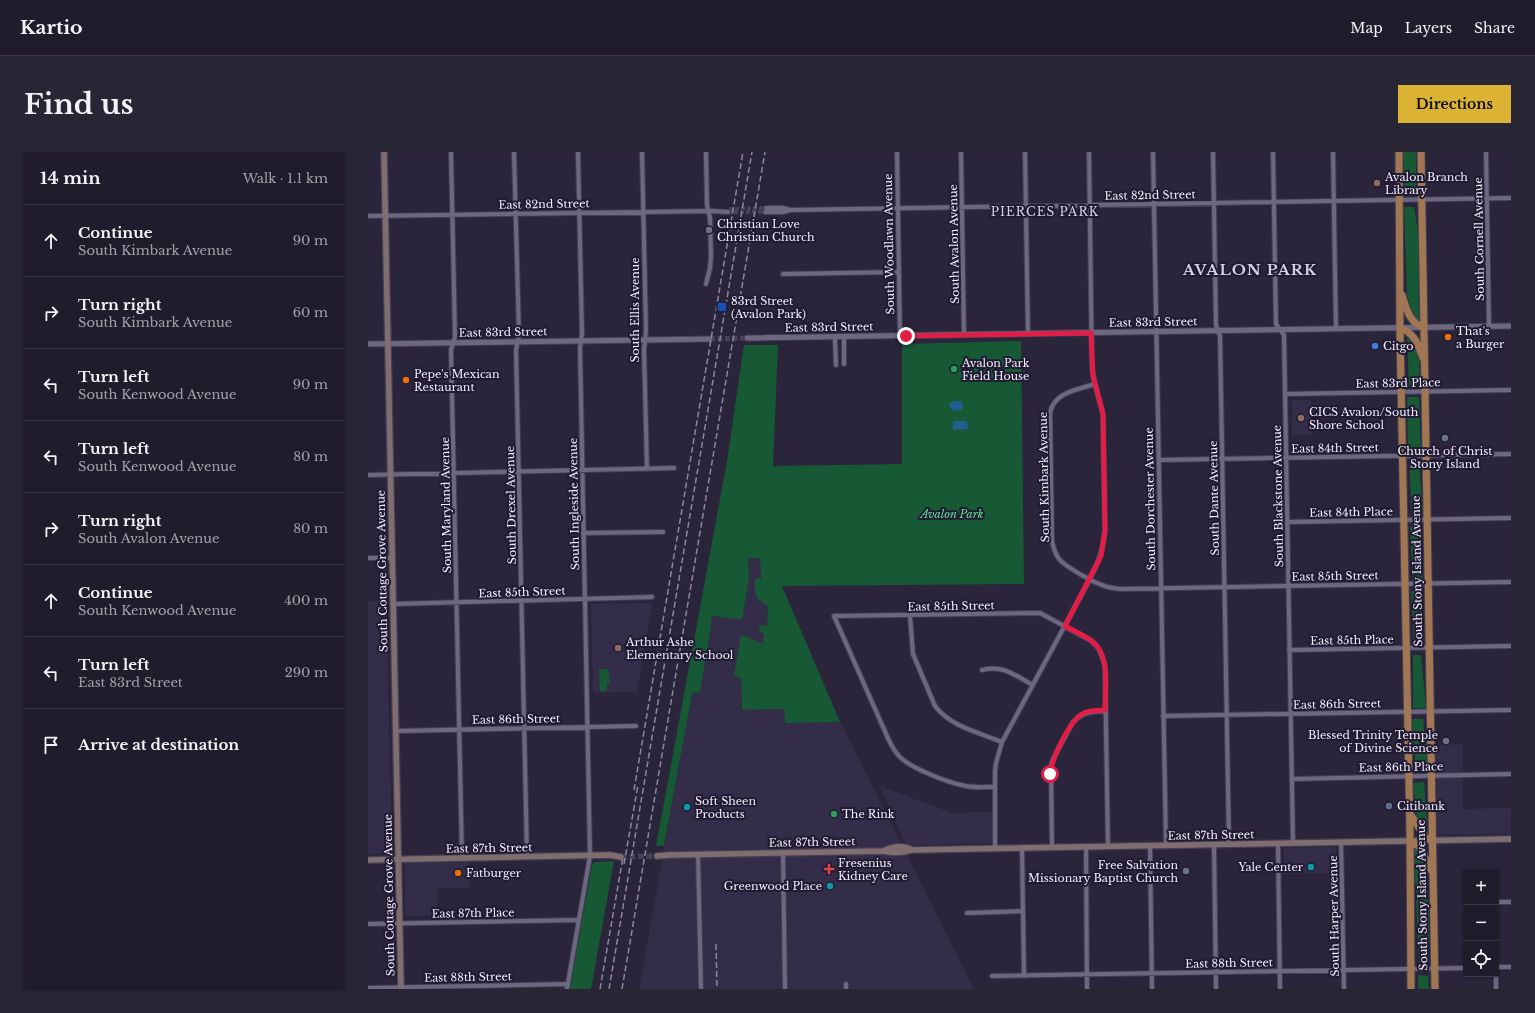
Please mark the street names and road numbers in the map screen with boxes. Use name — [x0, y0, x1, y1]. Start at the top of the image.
street label: South Woodlawn Avenue — [881, 173, 897, 315]
street label: South Cornell Avenue — [1471, 177, 1487, 301]
street label: South Avalon Avenue — [946, 184, 962, 304]
street label: East 82nd Street — [1104, 187, 1196, 203]
street label: East 82nd Street — [498, 196, 590, 212]
street label: South Ellis Avenue — [628, 257, 642, 363]
street label: East 83rd Street — [1109, 314, 1198, 330]
street label: East 83rd Street — [785, 319, 874, 335]
street label: East 83rd Street — [459, 324, 548, 340]
street label: East 83rd Place — [1355, 375, 1441, 391]
street label: South Kimbark Avenue — [1036, 412, 1052, 542]
street label: South Blackstone Avenue — [1270, 425, 1286, 567]
street label: South Dorchester Avenue — [1142, 427, 1158, 571]
street label: South Maryland Avenue — [438, 437, 454, 573]
street label: South Ingleside Avenue — [566, 438, 582, 570]
street label: South Dante Avenue — [1206, 440, 1222, 556]
street label: East 84th Street — [1291, 440, 1380, 456]
street label: South Drexel Avenue — [503, 446, 519, 564]
street label: South Cottage Grove Avenue — [374, 490, 390, 652]
street label: South Stony Island Avenue — [1409, 495, 1425, 647]
street label: East 84th Place — [1309, 504, 1393, 520]
street label: East 85th Street — [1291, 568, 1380, 584]
street label: East 85th Street — [478, 583, 567, 601]
street label: East 85th Street — [907, 598, 996, 614]
street label: East 85th Place — [1310, 632, 1394, 648]
street label: East 86th Street — [1293, 696, 1382, 712]
street label: East 86th Street — [472, 711, 561, 727]
street label: East 86th Place — [1359, 759, 1443, 775]
street label: South Cottage Grove Avenue — [381, 814, 397, 976]
street label: South Stony Island Avenue — [1414, 819, 1430, 971]
street label: East 87th Street — [1168, 827, 1255, 843]
street label: East 87th Street — [769, 834, 856, 850]
street label: East 87th Street — [446, 840, 533, 856]
street label: South Harper Avenue — [1326, 855, 1342, 977]
street label: East 87th Place — [431, 905, 515, 921]
street label: East 88th Street — [1185, 955, 1274, 971]
street label: East 88th Street — [424, 969, 513, 985]

